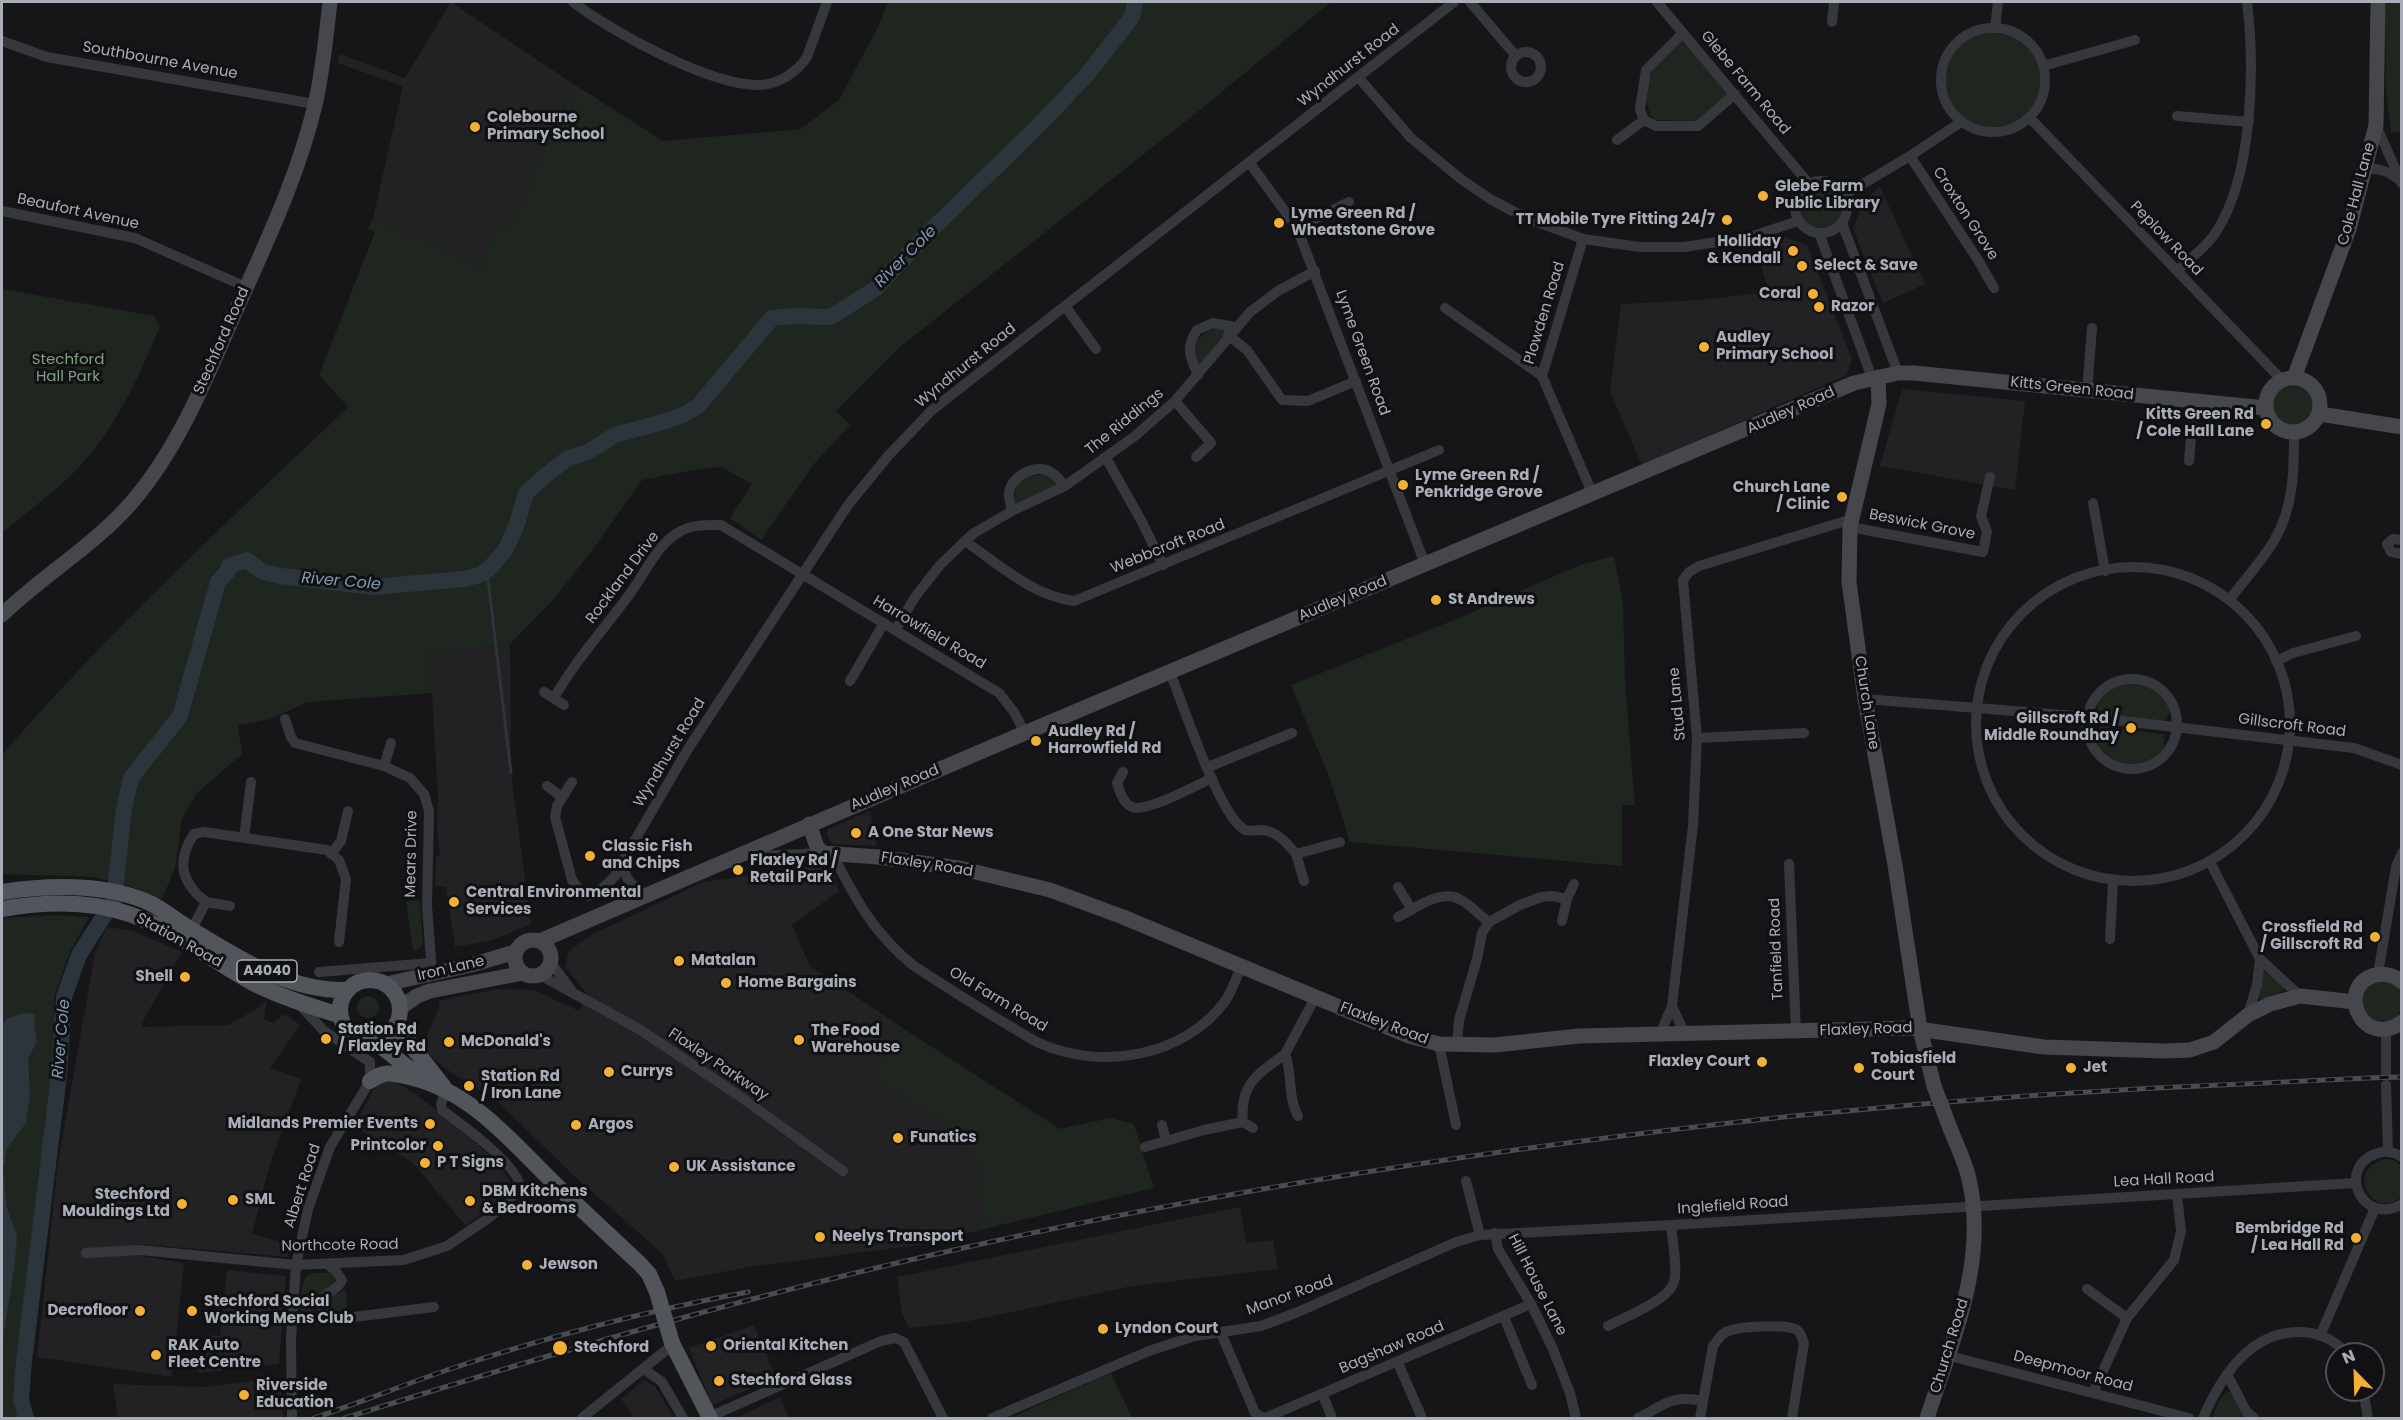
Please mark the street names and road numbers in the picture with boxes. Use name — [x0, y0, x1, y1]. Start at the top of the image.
street label: Wyndhurst Road — [1295, 21, 1403, 111]
street label: Glebe Farm Road — [1696, 27, 1794, 139]
street label: Southbourne Avenue — [81, 38, 239, 84]
street label: Cole Hall Lane — [2335, 141, 2379, 247]
street label: Croxton Grove — [1928, 164, 2002, 264]
street label: Beaufort Avenue — [15, 190, 141, 234]
street label: Peplow Road — [2126, 198, 2206, 280]
street label: Plowden Road — [1521, 260, 1569, 366]
street label: Stechford Road — [190, 285, 254, 397]
street label: Lyme Green Road — [1331, 288, 1393, 418]
street label: Wyndhurst Road — [912, 320, 1020, 412]
street label: Kitts Green Road — [2009, 374, 2135, 404]
street label: Audley Road — [1744, 384, 1838, 438]
street label: The Riddings — [1082, 385, 1168, 459]
street label: Beswick Grove — [1867, 506, 1977, 544]
street label: Webbcroft Road — [1108, 516, 1228, 578]
street label: Rockland Drive — [582, 528, 664, 628]
street label: Audley Road — [1296, 572, 1390, 626]
street label: Harrowfield Road — [869, 592, 989, 674]
street label: Church Lane — [1850, 655, 1882, 751]
street label: Stud Lane — [1666, 667, 1690, 741]
street label: Wyndhurst Road — [630, 695, 710, 811]
street label: Gillscroft Road — [2237, 710, 2347, 742]
street label: Audley Road — [848, 761, 942, 815]
street label: Mears Drive — [402, 810, 422, 898]
street label: Flaxley Road — [880, 849, 974, 881]
street label: Tanfield Road — [1766, 897, 1788, 1001]
street label: Station Road — [133, 910, 225, 972]
street label: Iron Lane — [416, 953, 486, 985]
road number: A4040 — [237, 960, 297, 982]
street label: Old Farm Road — [946, 964, 1050, 1036]
street label: Flaxley Road — [1337, 999, 1431, 1049]
street label: Flaxley Road — [1819, 1019, 1913, 1041]
street label: Flaxley Parkway — [664, 1025, 772, 1105]
street label: Albert Road — [281, 1142, 325, 1230]
street label: Lea Hall Road — [2113, 1168, 2215, 1192]
street label: Inglefield Road — [1677, 1193, 1789, 1219]
street label: Hill House Lane — [1504, 1231, 1570, 1339]
street label: Northcote Road — [281, 1236, 399, 1256]
street label: Manor Road — [1244, 1272, 1336, 1320]
street label: Church Road — [1927, 1296, 1973, 1396]
street label: Bagshaw Road — [1337, 1318, 1447, 1378]
street label: Deepmoor Road — [2011, 1347, 2135, 1397]

